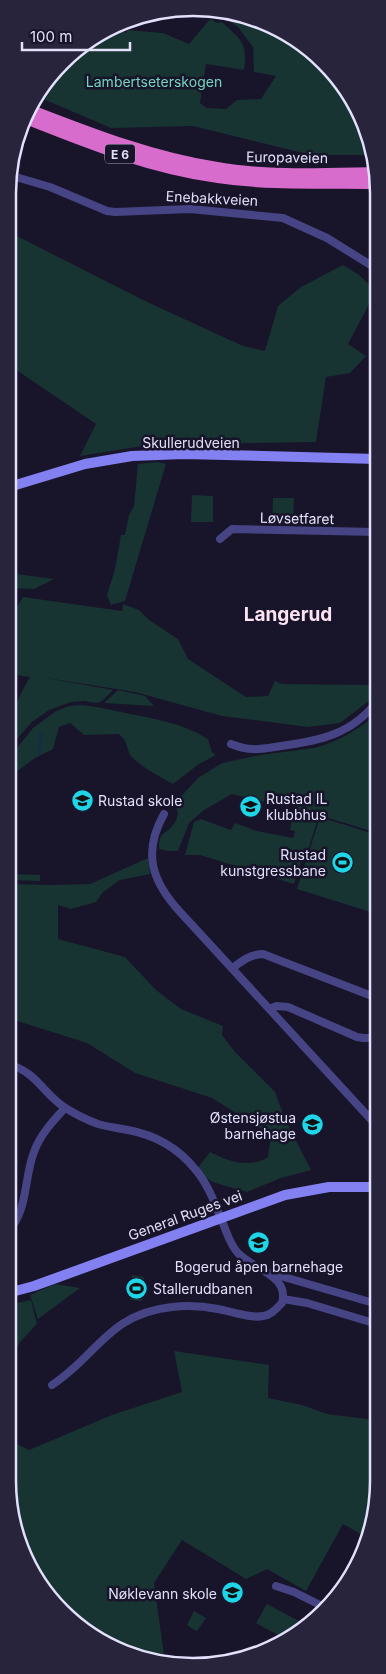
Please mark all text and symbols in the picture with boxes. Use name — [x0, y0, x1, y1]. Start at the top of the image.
scale bar — [22, 20, 130, 52]
text: 100 m — [30, 27, 72, 46]
park label: Lambertseterskogen — [86, 73, 222, 90]
road number: E 6 — [105, 144, 135, 164]
street label: Europaveien — [246, 148, 328, 166]
street label: Enebakkveien — [165, 187, 259, 209]
street label: Skullerudveien — [142, 434, 240, 451]
street label: Løvsetfaret — [260, 509, 335, 527]
district label: Langerud — [244, 603, 332, 626]
school or university icon: Rustad skole — [70, 788, 94, 812]
place label: Rustad IL klubbhus — [266, 790, 327, 823]
place label: Rustad skole — [98, 792, 182, 809]
school or university icon: Rustad IL klubbhus — [238, 794, 262, 818]
place label: Rustad kunstgressbane — [220, 846, 326, 879]
sports icon: Rustad kunstgressbane — [330, 850, 354, 874]
place label: Østensjøstua barnehage — [210, 1109, 296, 1142]
school or university icon: Østensjøstua barnehage — [300, 1113, 324, 1137]
street label: General Ruges vei — [126, 1186, 244, 1244]
school or university icon: Bogerud åpen barnehage — [247, 1231, 271, 1255]
place label: Bogerud åpen barnehage — [175, 1258, 343, 1275]
sports icon: Stallerudbanen — [125, 1276, 149, 1300]
place label: Stallerudbanen — [153, 1280, 253, 1297]
school or university icon: Nøklevann skole — [221, 1581, 245, 1605]
place label: Nøklevann skole — [108, 1585, 217, 1602]

